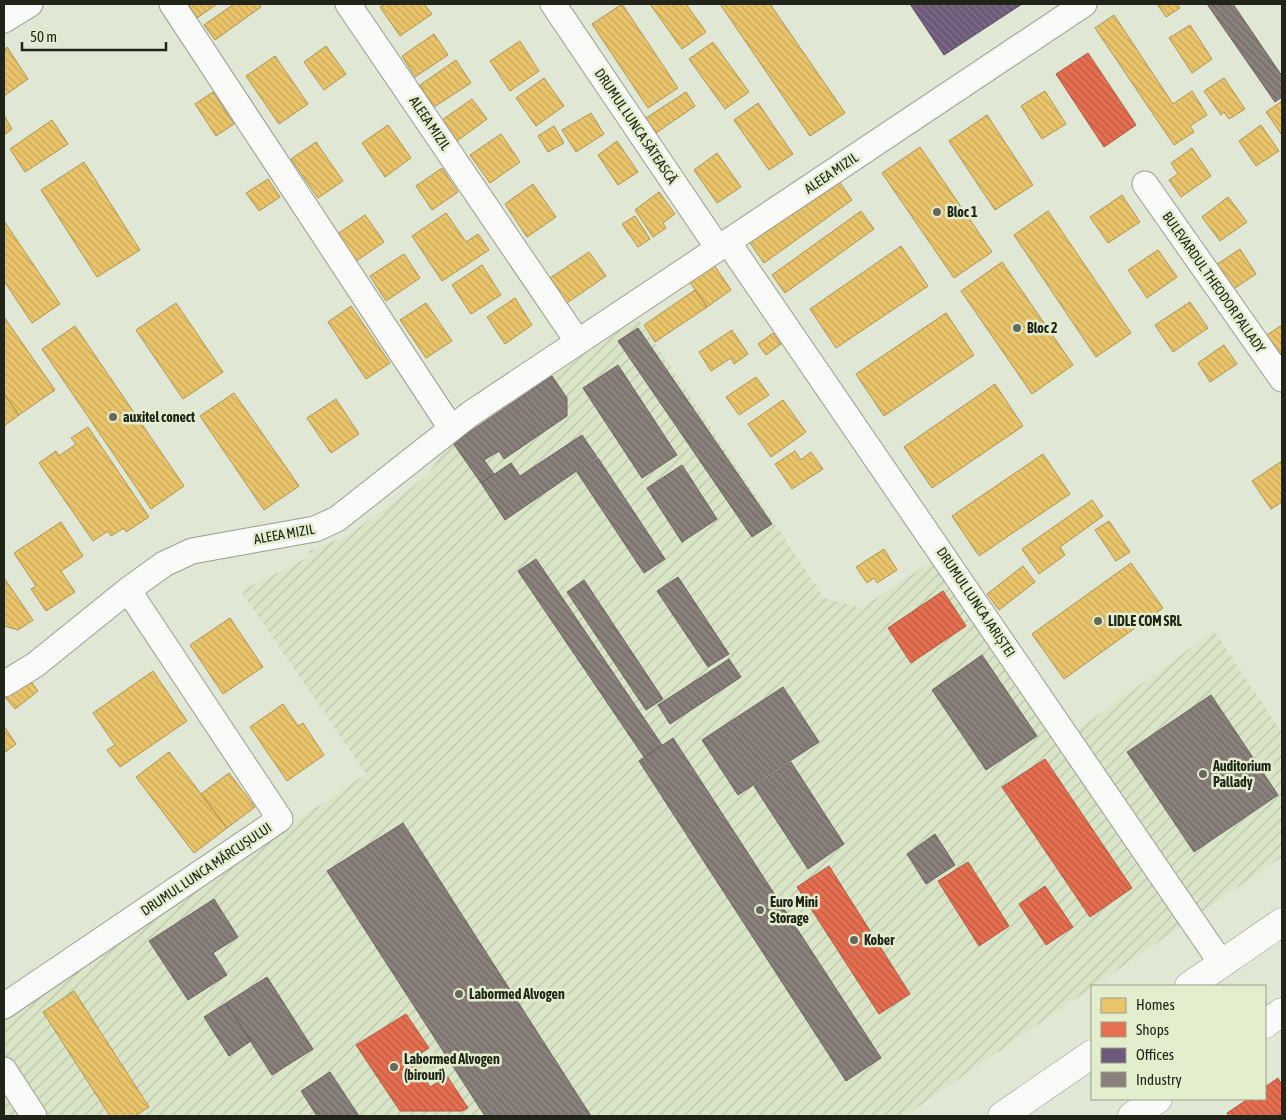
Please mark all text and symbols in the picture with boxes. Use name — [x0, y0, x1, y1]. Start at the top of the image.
scale bar — [22, 20, 166, 52]
text: 50 m — [30, 28, 57, 45]
street label: DRUMUL LUNCA SĂTEASCĂ — [592, 65, 681, 187]
street label: ALEEA MIZIL — [406, 93, 454, 153]
street label: ALEEA MIZIL — [801, 149, 861, 197]
place label: Bloc 1 — [947, 204, 978, 220]
marker: Bloc 1 — [931, 206, 943, 218]
street label: BULEVARDUL THEODOR PALLADY — [1159, 209, 1269, 356]
place label: Bloc 2 — [1027, 320, 1058, 336]
marker: Bloc 2 — [1011, 322, 1023, 334]
place label: auxitel conect — [123, 409, 195, 425]
marker: auxitel conect — [107, 411, 119, 423]
street label: ALEEA MIZIL — [252, 521, 316, 547]
street label: DRUMUL LUNCA JARIȘTEI — [933, 544, 1019, 660]
place label: LIDLE COM SRL — [1108, 613, 1183, 629]
marker: LIDLE COM SRL — [1092, 615, 1104, 627]
place label: Auditorium Pallady — [1212, 758, 1271, 790]
marker: Auditorium Pallady — [1197, 768, 1209, 780]
street label: DRUMUL LUNCA MĂRCUȘULUI — [137, 818, 274, 919]
place label: Euro Mini Storage — [770, 894, 818, 926]
marker: Euro Mini Storage — [754, 904, 766, 916]
place label: Kober — [864, 932, 895, 948]
marker: Kober — [848, 934, 860, 946]
legend — [1091, 985, 1266, 1100]
place label: Labormed Alvogen — [469, 986, 565, 1002]
marker: Labormed Alvogen — [453, 988, 465, 1000]
text: Homes — [1136, 996, 1175, 1013]
text: Shops — [1136, 1021, 1169, 1038]
text: Offices — [1136, 1046, 1174, 1063]
place label: Labormed Alvogen (birouri) — [404, 1051, 500, 1083]
marker: Labormed Alvogen (birouri) — [388, 1061, 400, 1073]
text: Industry — [1136, 1071, 1182, 1088]

